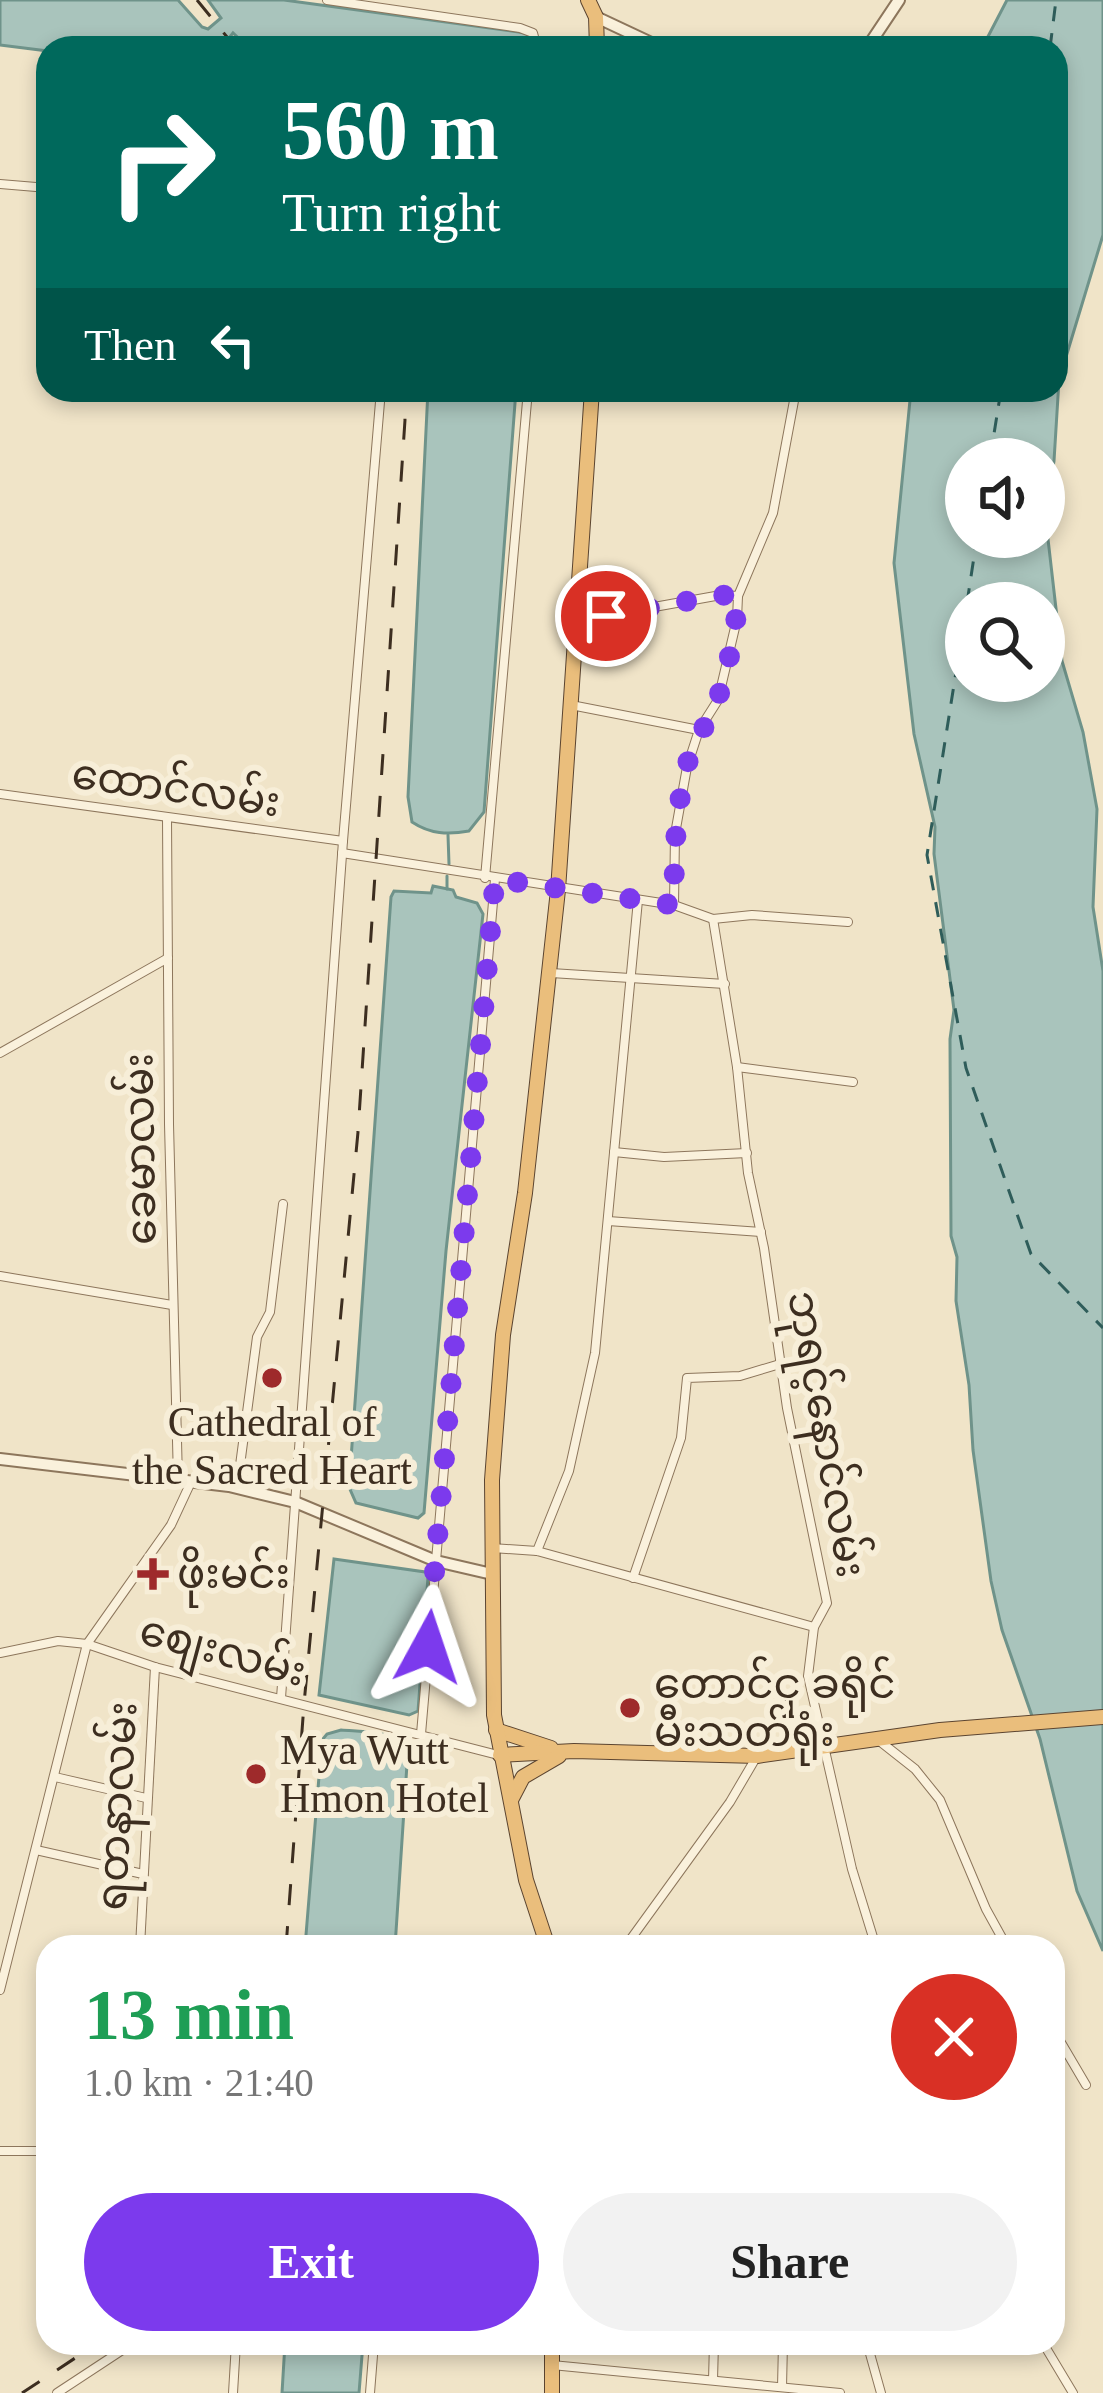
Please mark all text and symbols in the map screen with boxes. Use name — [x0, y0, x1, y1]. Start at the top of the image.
icon: right — [84, 84, 240, 240]
text: 560 m — [282, 84, 499, 177]
text: Turn right — [282, 183, 501, 243]
icon: left — [200, 312, 266, 378]
text: Then — [84, 320, 176, 370]
map controls — [945, 438, 1065, 702]
button: sound — [945, 438, 1065, 558]
pin — [555, 565, 657, 667]
button: search — [945, 582, 1065, 702]
icon: arrive — [573, 583, 639, 649]
street label: ထောင်လမ်း — [69, 746, 284, 825]
street label: ခေမာလမ်း — [110, 1053, 165, 1246]
street label: ဘုရင့်နောင်လမ်း — [768, 1286, 880, 1583]
marker: Cathedral of the Sacred Heart — [259, 1365, 285, 1391]
place label: Cathedral of the Sacred Heart — [132, 1399, 412, 1493]
place label: ဖိုးမင်း — [177, 1546, 290, 1608]
marker: ဖိုးမင်း — [140, 1561, 166, 1587]
position arrow — [365, 1584, 491, 1710]
street label: စျေးလမ်း — [132, 1602, 312, 1706]
place label: တောင်ငူ ခရိုင် မီးသတ်ရုံး — [654, 1656, 896, 1766]
marker: တောင်ငူ ခရိုင် မီးသတ်ရုံး — [617, 1695, 643, 1721]
street label: ရတနာလမ်း — [84, 1700, 156, 1912]
place label: Mya Wutt Hmon Hotel — [280, 1727, 489, 1821]
marker: Mya Wutt Hmon Hotel — [243, 1761, 269, 1787]
button: close — [891, 1974, 1017, 2100]
text: 13 min — [84, 1975, 294, 2055]
text: 1.0 km · 21:40 — [84, 2061, 314, 2104]
button: Exit — [84, 2193, 539, 2331]
button: Share — [563, 2193, 1017, 2331]

